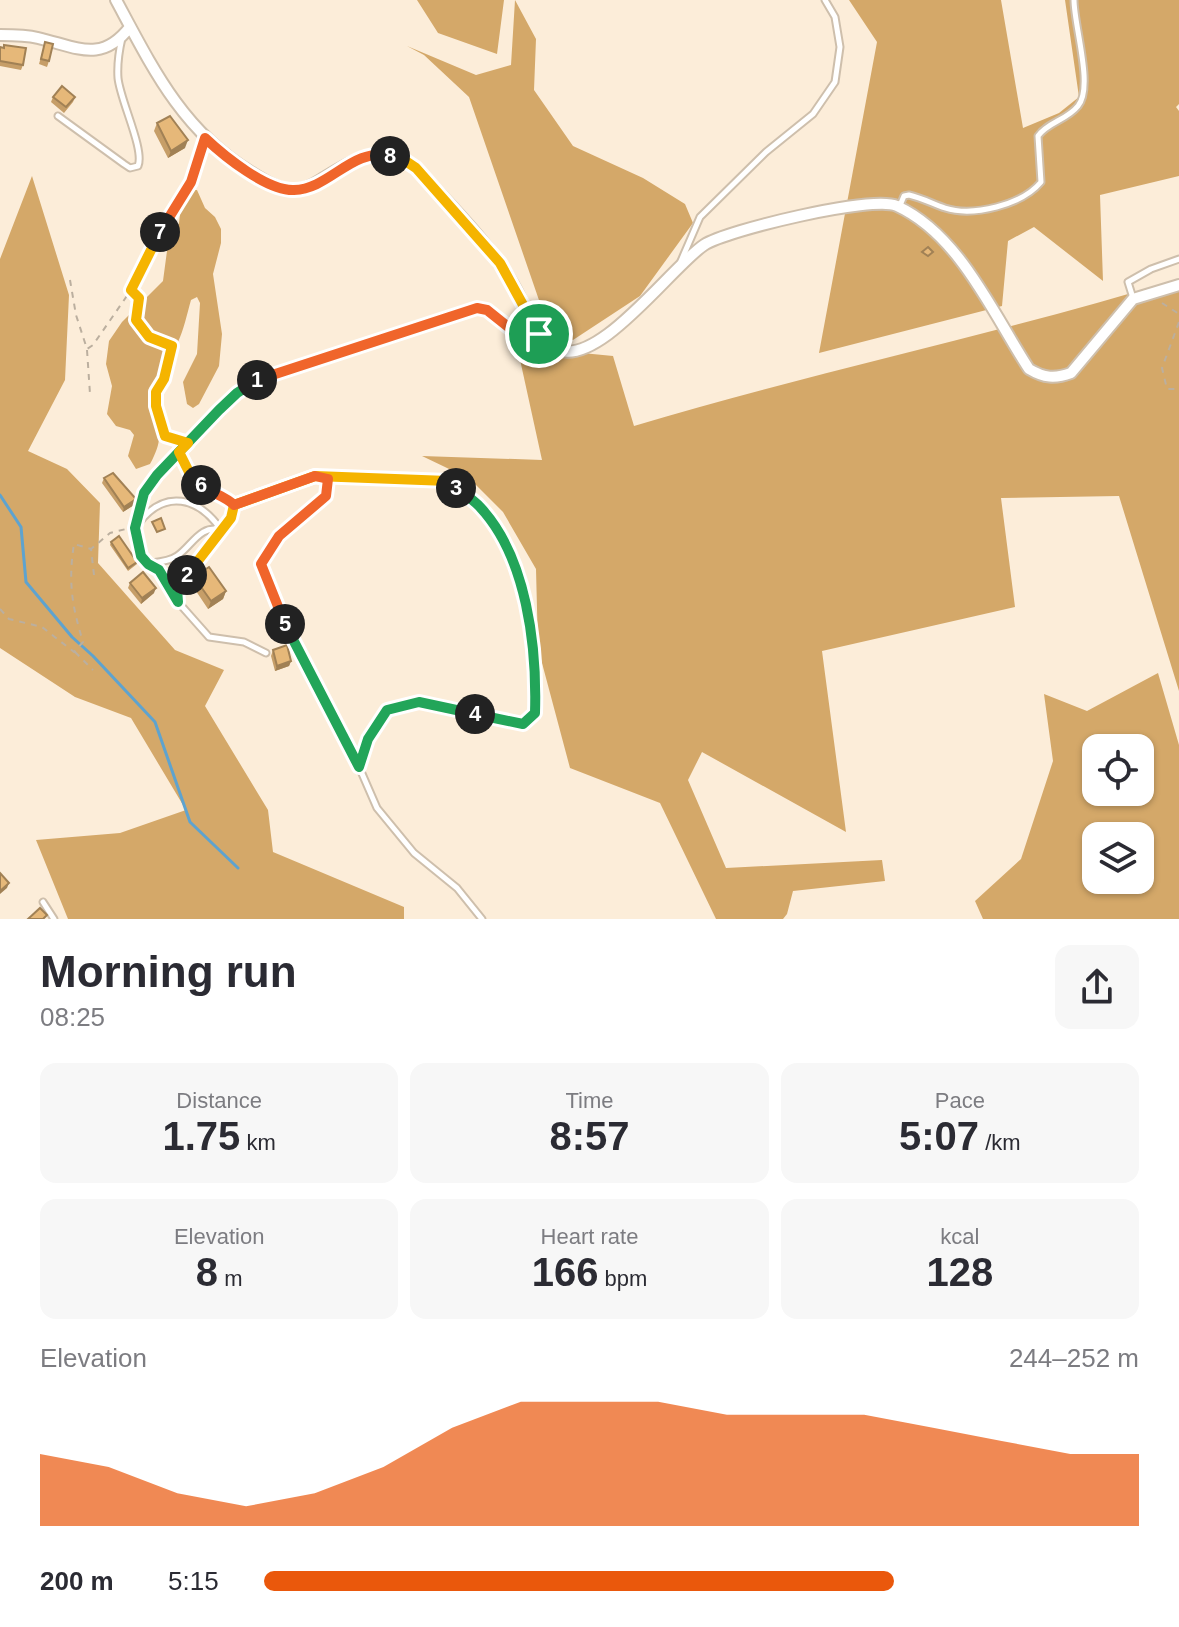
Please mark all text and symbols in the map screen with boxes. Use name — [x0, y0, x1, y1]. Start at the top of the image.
pin: 8 — [370, 136, 410, 176]
text: 8 — [384, 143, 396, 168]
pin: 7 — [140, 212, 180, 252]
text: 7 — [154, 219, 166, 244]
pin — [505, 300, 573, 368]
icon: arrive — [517, 312, 561, 356]
pin: 1 — [237, 360, 277, 400]
text: 1 — [251, 367, 263, 392]
pin: 6 — [181, 465, 221, 505]
pin: 3 — [436, 468, 476, 508]
text: 6 — [195, 472, 207, 497]
text: 3 — [450, 475, 462, 500]
pin: 2 — [167, 555, 207, 595]
text: 2 — [181, 562, 193, 587]
pin: 5 — [265, 604, 305, 644]
text: 5 — [279, 611, 291, 636]
pin: 4 — [455, 694, 495, 734]
text: 4 — [469, 701, 481, 726]
map controls — [1082, 734, 1154, 894]
button: locate — [1082, 734, 1154, 806]
button: layers — [1082, 822, 1154, 894]
button: share — [1055, 945, 1139, 1029]
text: Morning run — [40, 947, 297, 996]
text: 08:25 — [40, 1002, 105, 1032]
text: Distance — [176, 1088, 262, 1113]
text: Time — [565, 1088, 614, 1113]
text: Pace — [935, 1088, 985, 1113]
text: 1.75 — [163, 1114, 240, 1158]
text: 8:57 — [549, 1114, 630, 1158]
text: 5:07 — [899, 1114, 979, 1158]
text: km — [240, 1130, 276, 1155]
text: /km — [979, 1130, 1021, 1155]
text: Elevation — [174, 1224, 264, 1249]
text: Heart rate — [541, 1224, 638, 1249]
text: kcal — [940, 1224, 979, 1249]
text: 8 — [196, 1250, 218, 1294]
text: 166 — [532, 1250, 598, 1294]
text: 128 — [926, 1250, 993, 1294]
text: m — [218, 1266, 243, 1291]
text: bpm — [598, 1266, 647, 1291]
text: Elevation — [40, 1343, 147, 1373]
text: 244–252 m — [1009, 1343, 1139, 1373]
text: 200 m — [40, 1566, 114, 1596]
text: 5:15 — [168, 1566, 219, 1596]

